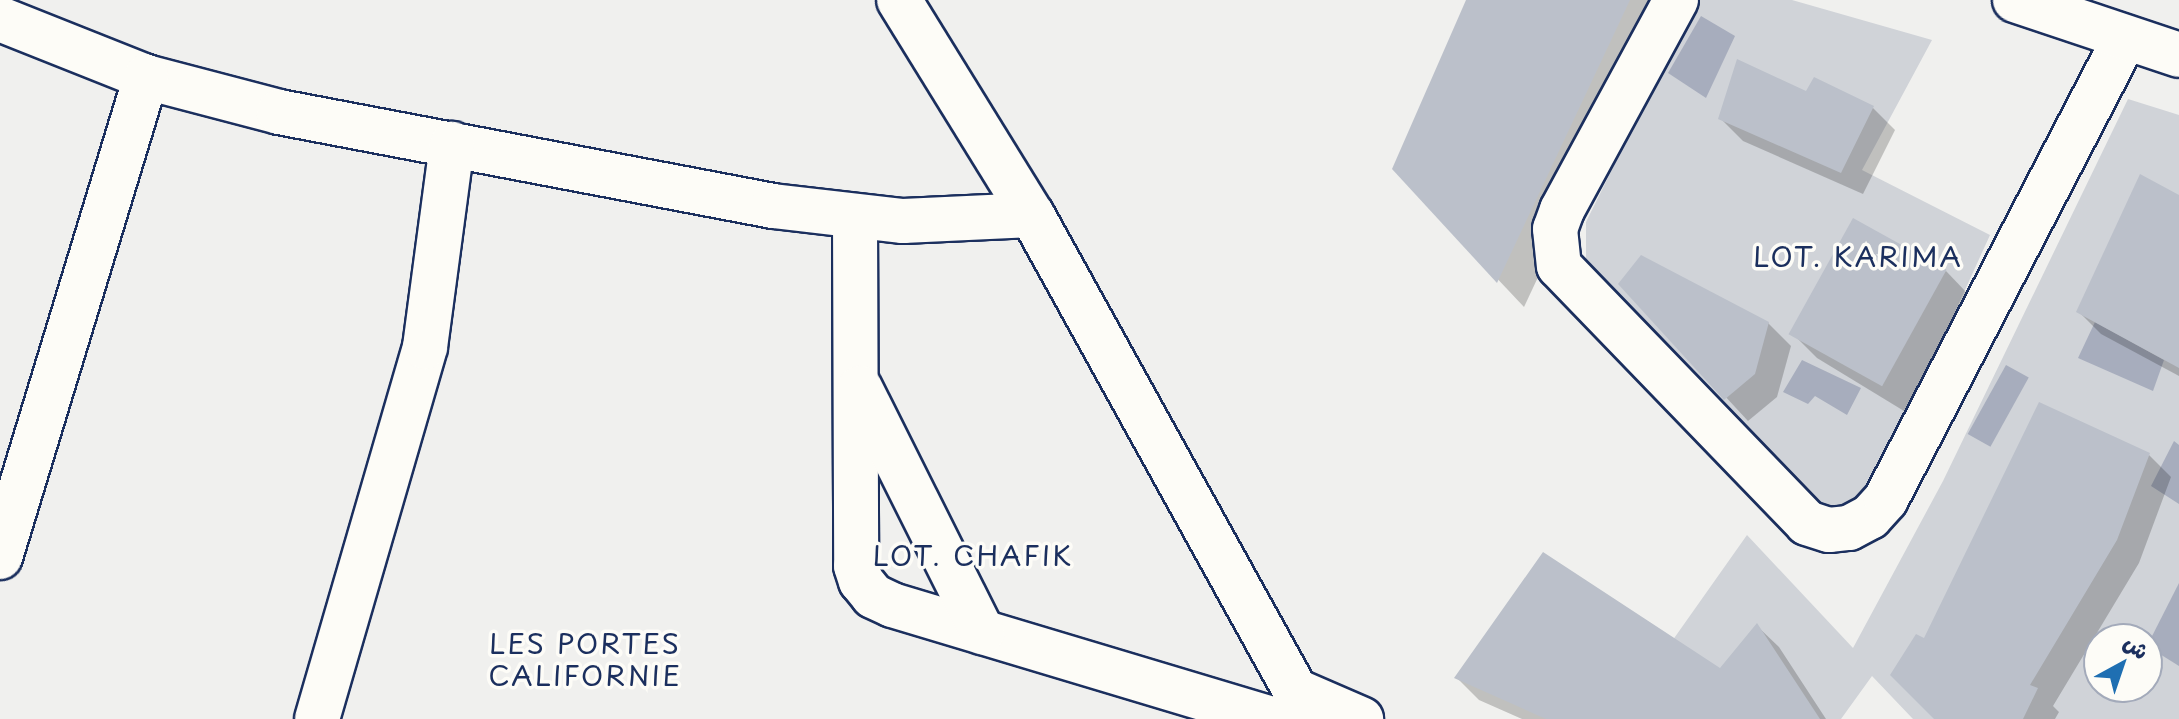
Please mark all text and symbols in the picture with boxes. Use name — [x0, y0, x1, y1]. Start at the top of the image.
district label: LOT. KARIMA — [1755, 239, 1961, 273]
district label: LOT. CHAFIK — [874, 538, 1072, 572]
north arrow — [2083, 623, 2163, 703]
text: ش — [2118, 625, 2157, 666]
district label: LES PORTES CALIFORNIE — [489, 626, 681, 692]

